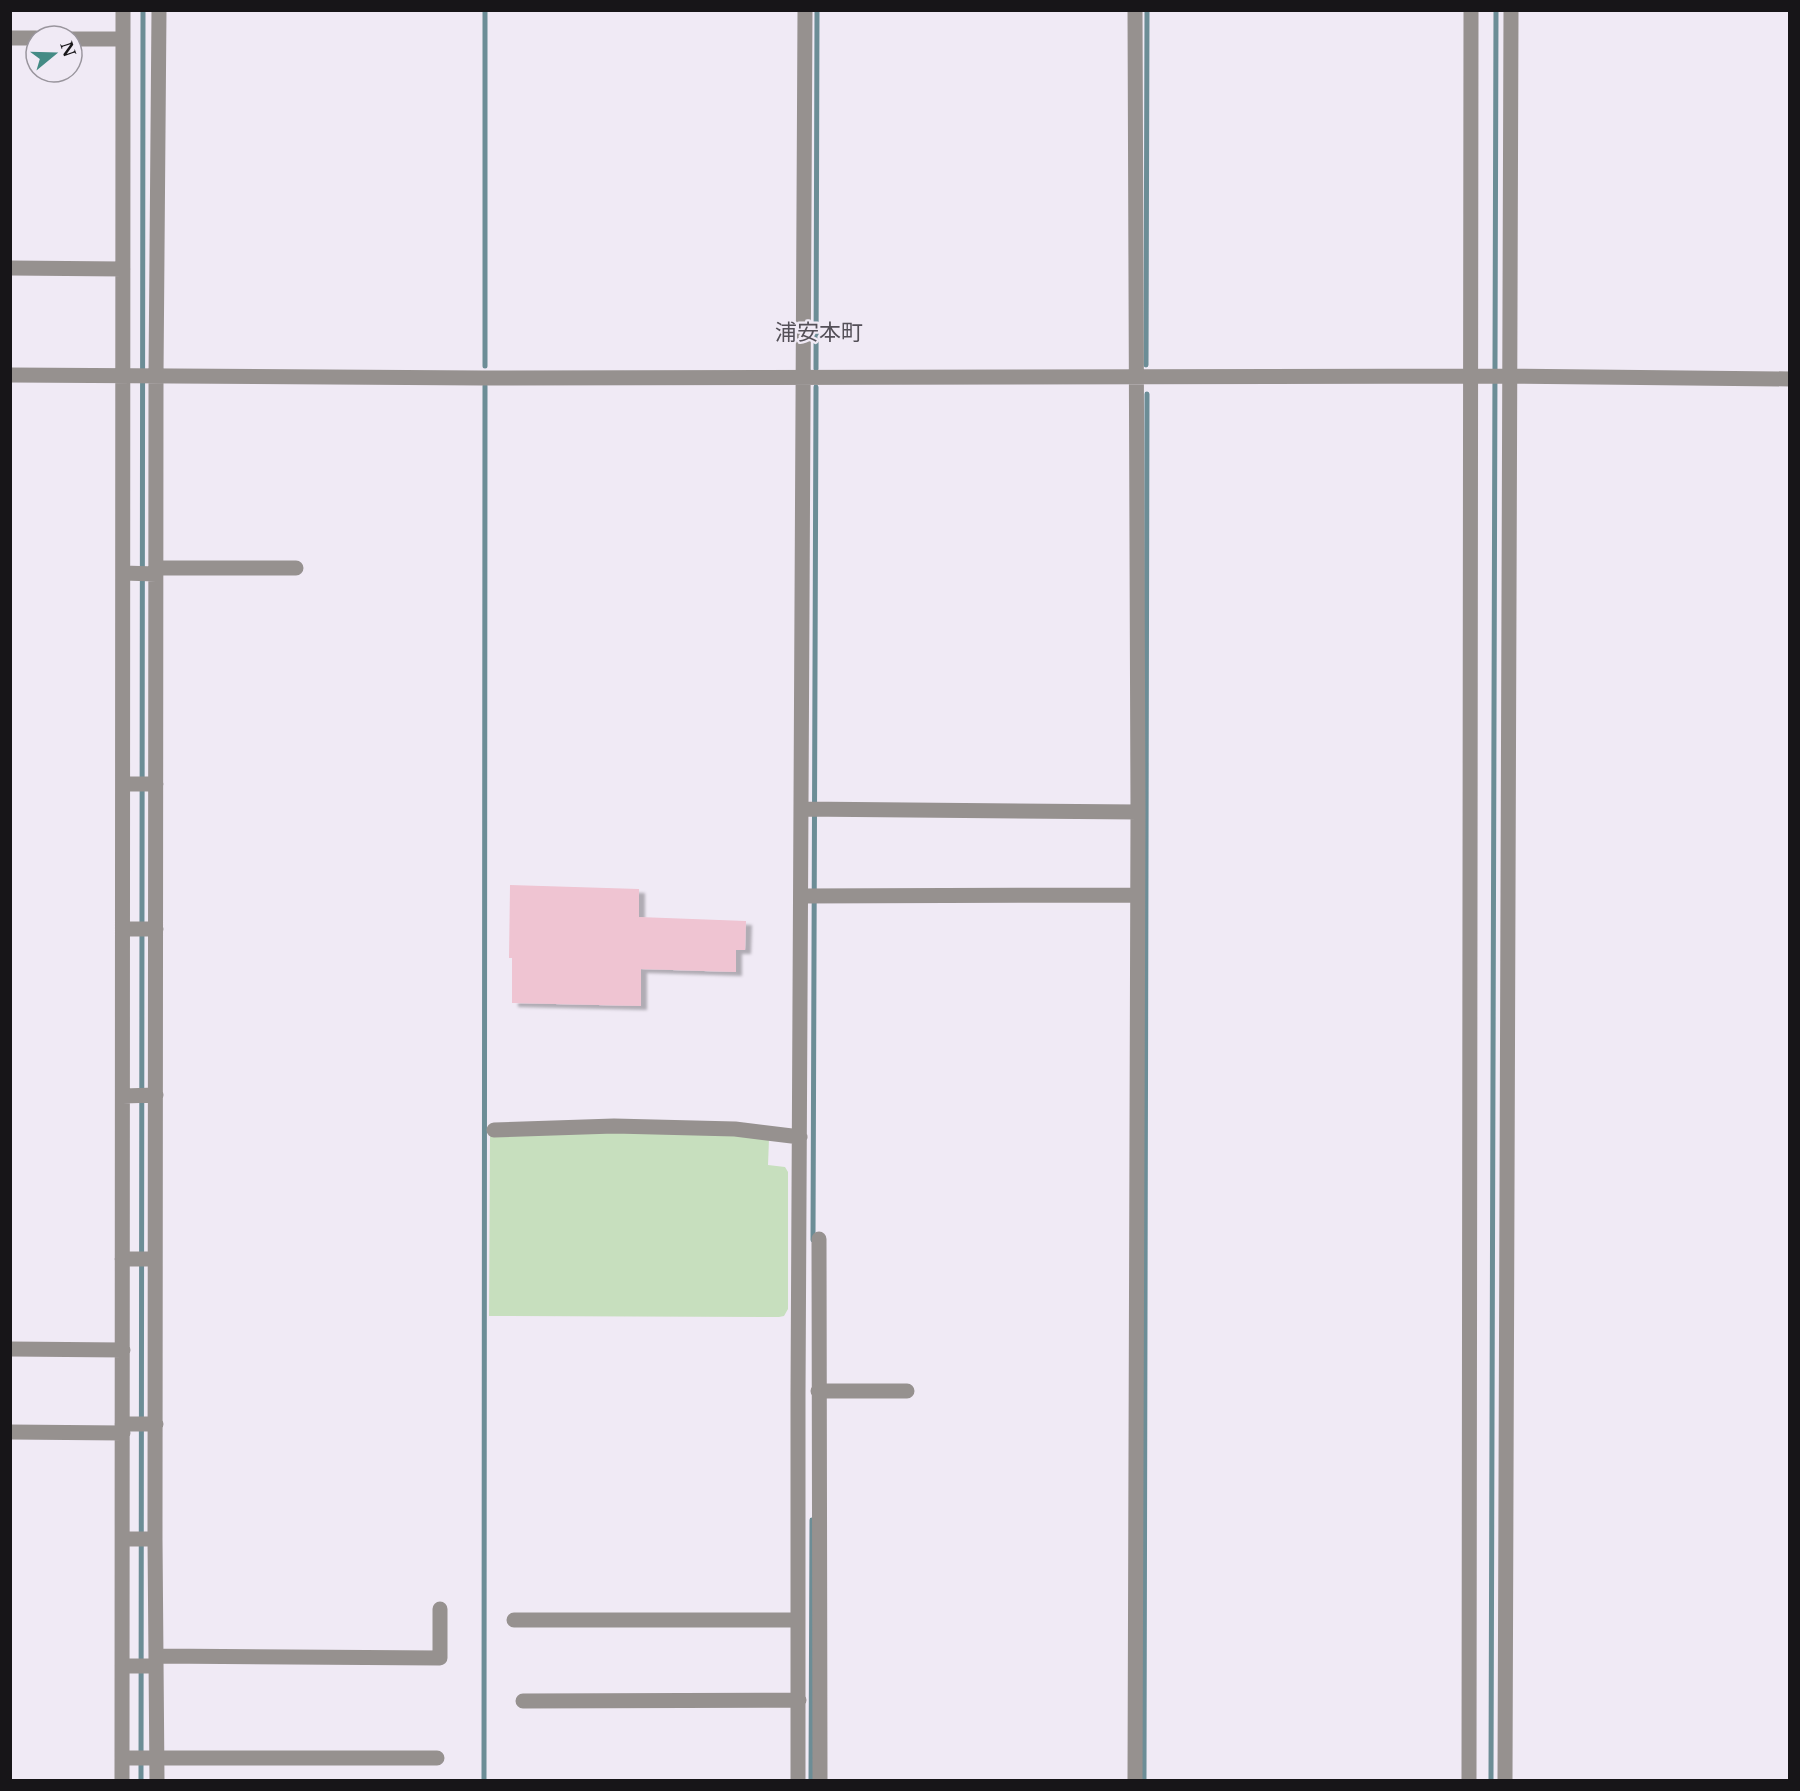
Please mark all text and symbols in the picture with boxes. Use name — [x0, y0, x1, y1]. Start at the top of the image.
north arrow — [24, 24, 84, 84]
text: N — [56, 39, 80, 59]
district label: 浦安本町 — [775, 319, 863, 346]

